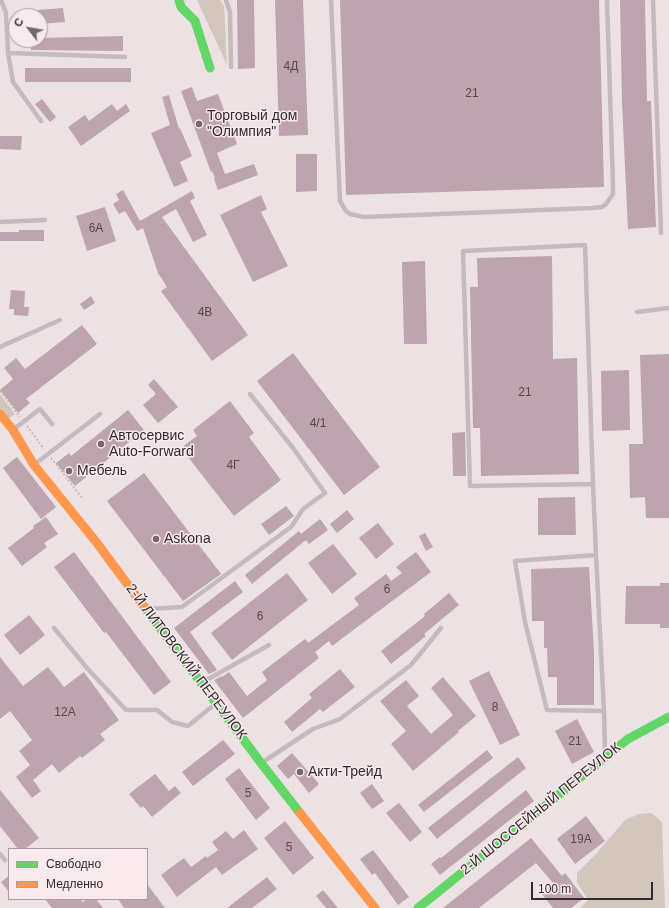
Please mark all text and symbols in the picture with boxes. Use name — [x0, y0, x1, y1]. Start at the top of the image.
north arrow — [8, 8, 48, 48]
text: С — [11, 16, 26, 29]
house number: 4Д — [284, 60, 298, 74]
house number: 21 — [465, 87, 479, 101]
place label: Торговый дом "Олимпия" — [207, 108, 297, 140]
marker: Торговый дом "Олимпия" — [194, 119, 204, 129]
house number: 6А — [89, 222, 103, 236]
house number: 4В — [198, 306, 212, 320]
house number: 21 — [518, 386, 532, 400]
house number: 4/1 — [310, 417, 326, 431]
place label: Автосервис Auto-Forward — [109, 428, 194, 460]
marker: Автосервис Auto-Forward — [96, 439, 106, 449]
house number: 4Г — [226, 459, 240, 473]
place label: Мебель — [77, 463, 127, 479]
marker: Мебель — [64, 466, 74, 476]
place label: Askona — [164, 531, 211, 547]
marker: Askona — [151, 534, 161, 544]
street label: 2-Й ЛИТОВСКИЙ ПЕРЕУЛОК — [122, 581, 250, 743]
house number: 6 — [384, 583, 390, 597]
house number: 6 — [257, 610, 263, 624]
house number: 8 — [492, 701, 498, 715]
house number: 12А — [54, 706, 76, 720]
house number: 21 — [568, 735, 582, 749]
street label: 2-Й ШОССЕЙНЫЙ ПЕРЕУЛОК — [458, 739, 624, 879]
place label: Акти-Трейд — [308, 764, 382, 780]
marker: Акти-Трейд — [295, 767, 305, 777]
house number: 5 — [245, 787, 251, 801]
house number: 19А — [570, 833, 592, 847]
house number: 5 — [286, 841, 292, 855]
legend — [8, 848, 148, 900]
text: Свободно — [46, 857, 101, 871]
scale bar — [533, 874, 655, 900]
text: Медленно — [46, 877, 103, 891]
text: 100 m — [538, 882, 571, 896]

